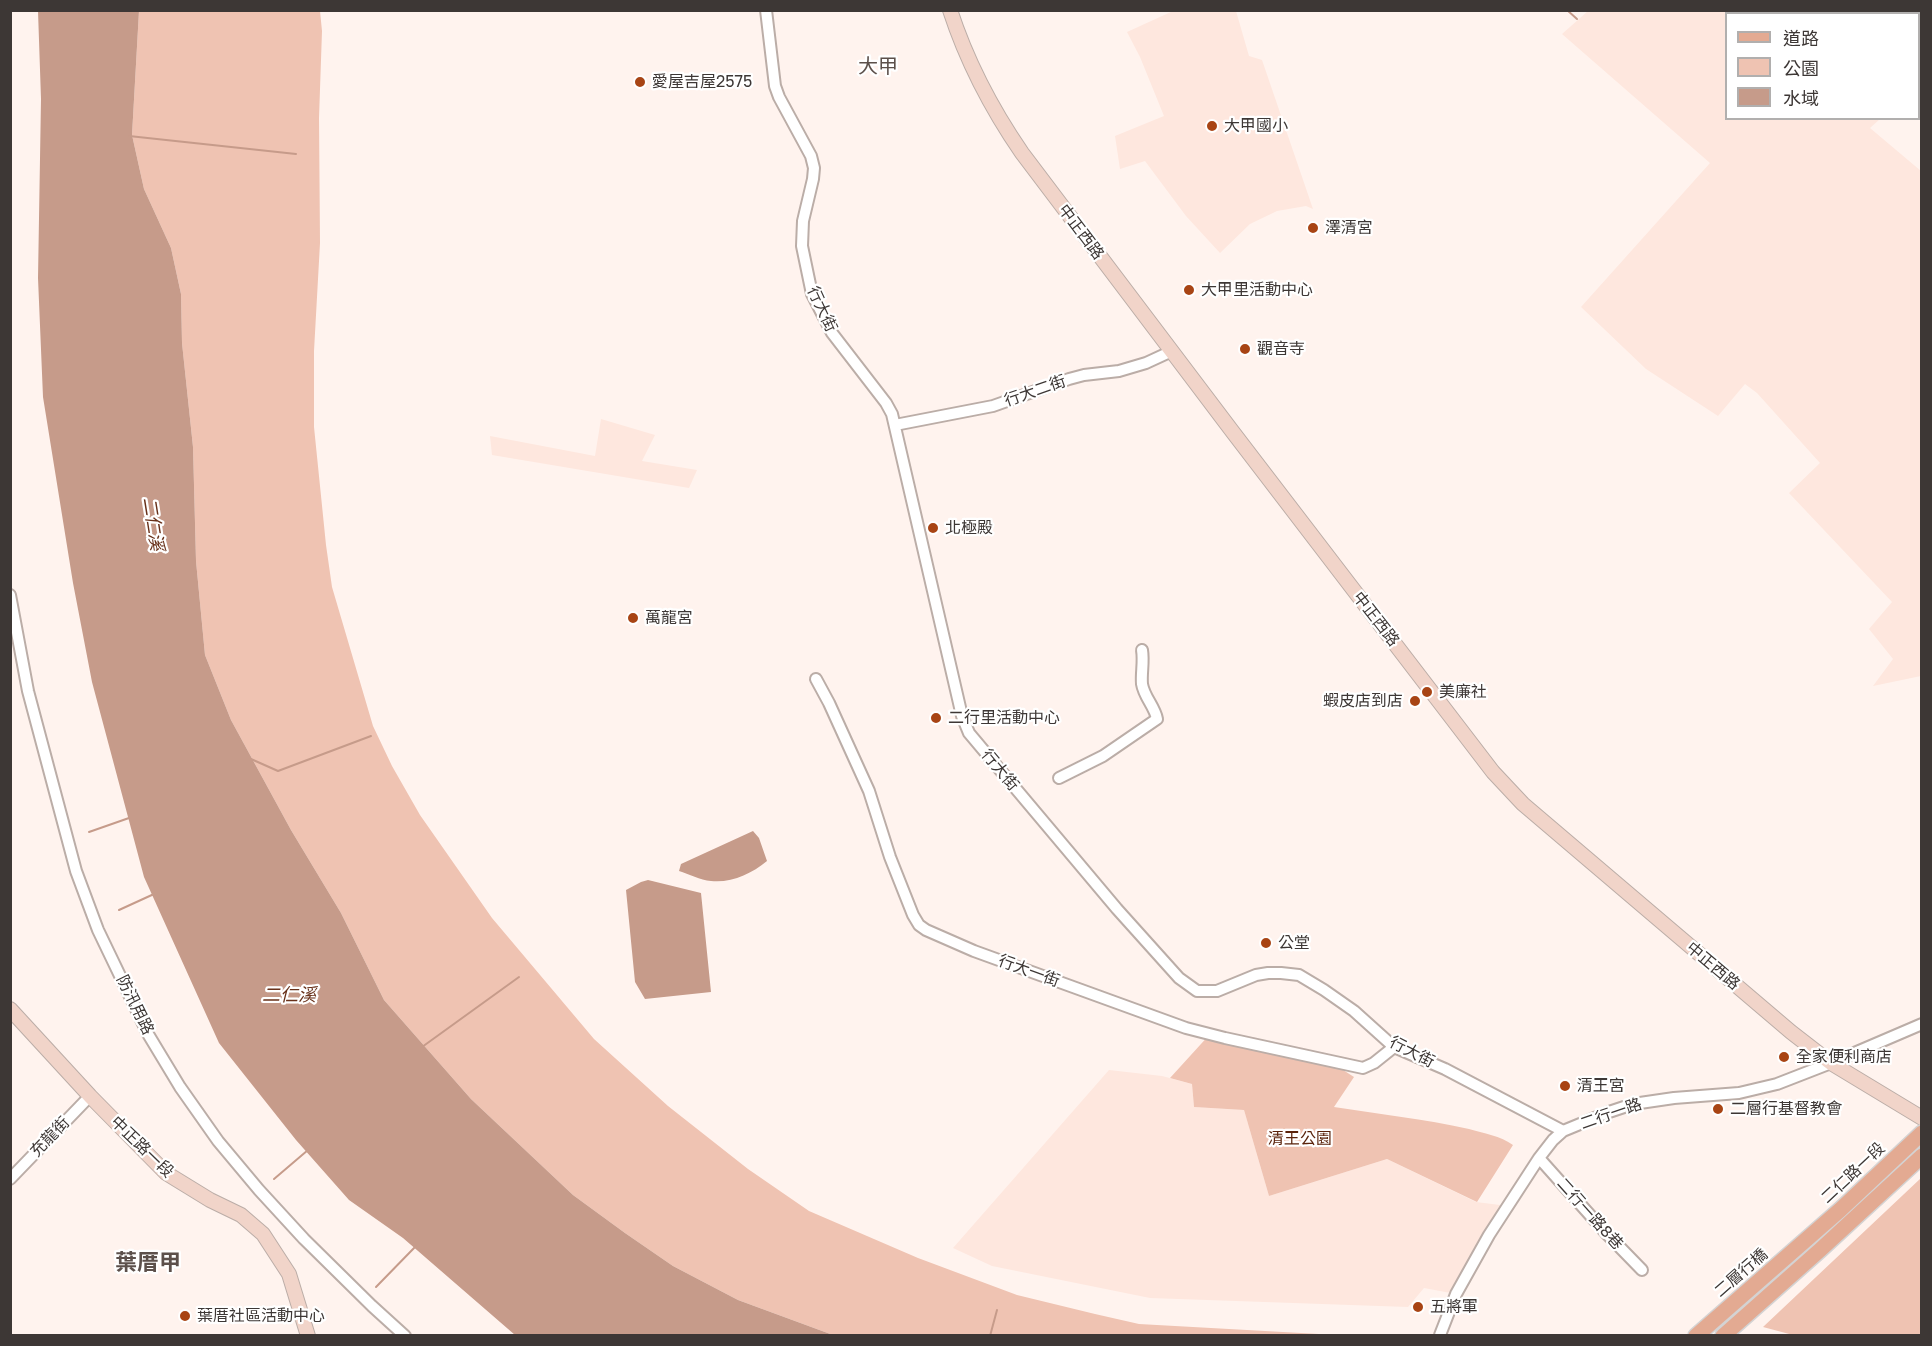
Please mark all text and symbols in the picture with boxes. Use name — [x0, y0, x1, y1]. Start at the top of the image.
legend — [1725, 12, 1920, 120]
text: 道路 — [1783, 27, 1819, 49]
district label: 大甲 — [858, 55, 898, 79]
text: 公園 — [1783, 57, 1819, 79]
place label: 愛屋吉屋2575 — [652, 72, 752, 92]
marker: 愛屋吉屋2575 — [633, 75, 647, 89]
text: 水域 — [1783, 87, 1819, 109]
place label: 大甲國小 — [1224, 116, 1288, 136]
marker: 大甲國小 — [1205, 119, 1219, 133]
street label: 中正西路 — [1054, 201, 1108, 263]
place label: 澤清宮 — [1325, 218, 1373, 238]
marker: 澤清宮 — [1306, 221, 1320, 235]
place label: 大甲里活動中心 — [1201, 280, 1313, 300]
street label: 行大街 — [803, 283, 841, 335]
marker: 大甲里活動中心 — [1182, 283, 1196, 297]
place label: 觀音寺 — [1257, 339, 1305, 359]
marker: 觀音寺 — [1238, 342, 1252, 356]
street label: 行大二街 — [1002, 372, 1068, 410]
water label: 二仁溪 — [138, 496, 168, 552]
place label: 北極殿 — [945, 518, 993, 538]
marker: 北極殿 — [926, 521, 940, 535]
street label: 中正西路 — [1349, 588, 1403, 650]
place label: 萬龍宮 — [645, 608, 693, 628]
marker: 萬龍宮 — [626, 611, 640, 625]
place label: 美廉社 — [1439, 682, 1487, 702]
marker: 美廉社 — [1420, 685, 1434, 699]
place label: 蝦皮店到店 — [1323, 691, 1403, 711]
marker: 蝦皮店到店 — [1408, 694, 1422, 708]
place label: 二行里活動中心 — [948, 708, 1060, 728]
marker: 二行里活動中心 — [929, 711, 943, 725]
street label: 行大街 — [977, 745, 1023, 795]
place label: 公堂 — [1278, 933, 1310, 953]
marker: 公堂 — [1259, 936, 1273, 950]
street label: 中正西路 — [1682, 938, 1744, 994]
street label: 行大一街 — [996, 951, 1062, 991]
street label: 防汛用路 — [112, 972, 158, 1038]
water label: 二仁溪 — [262, 984, 316, 1006]
street label: 行大街 — [1386, 1033, 1438, 1071]
place label: 全家便利商店 — [1796, 1047, 1892, 1067]
marker: 全家便利商店 — [1777, 1050, 1791, 1064]
place label: 清王宮 — [1577, 1076, 1625, 1096]
marker: 清王宮 — [1558, 1079, 1572, 1093]
street label: 二行一路 — [1578, 1095, 1644, 1133]
place label: 二層行基督教會 — [1730, 1099, 1842, 1119]
marker: 二層行基督教會 — [1711, 1102, 1725, 1116]
street label: 中正路一段 — [107, 1112, 177, 1182]
street label: 充龍街 — [26, 1113, 74, 1161]
park label: 清王公園 — [1268, 1129, 1332, 1149]
street label: 二仁路一段 — [1817, 1139, 1889, 1207]
street label: 二行一路8巷 — [1553, 1174, 1627, 1254]
street label: 二層行橋 — [1711, 1245, 1771, 1301]
district label: 葉厝甲 — [115, 1250, 181, 1276]
place label: 五將軍 — [1430, 1297, 1478, 1317]
marker: 五將軍 — [1411, 1300, 1425, 1314]
place label: 葉厝社區活動中心 — [197, 1306, 325, 1326]
marker: 葉厝社區活動中心 — [178, 1309, 192, 1323]

